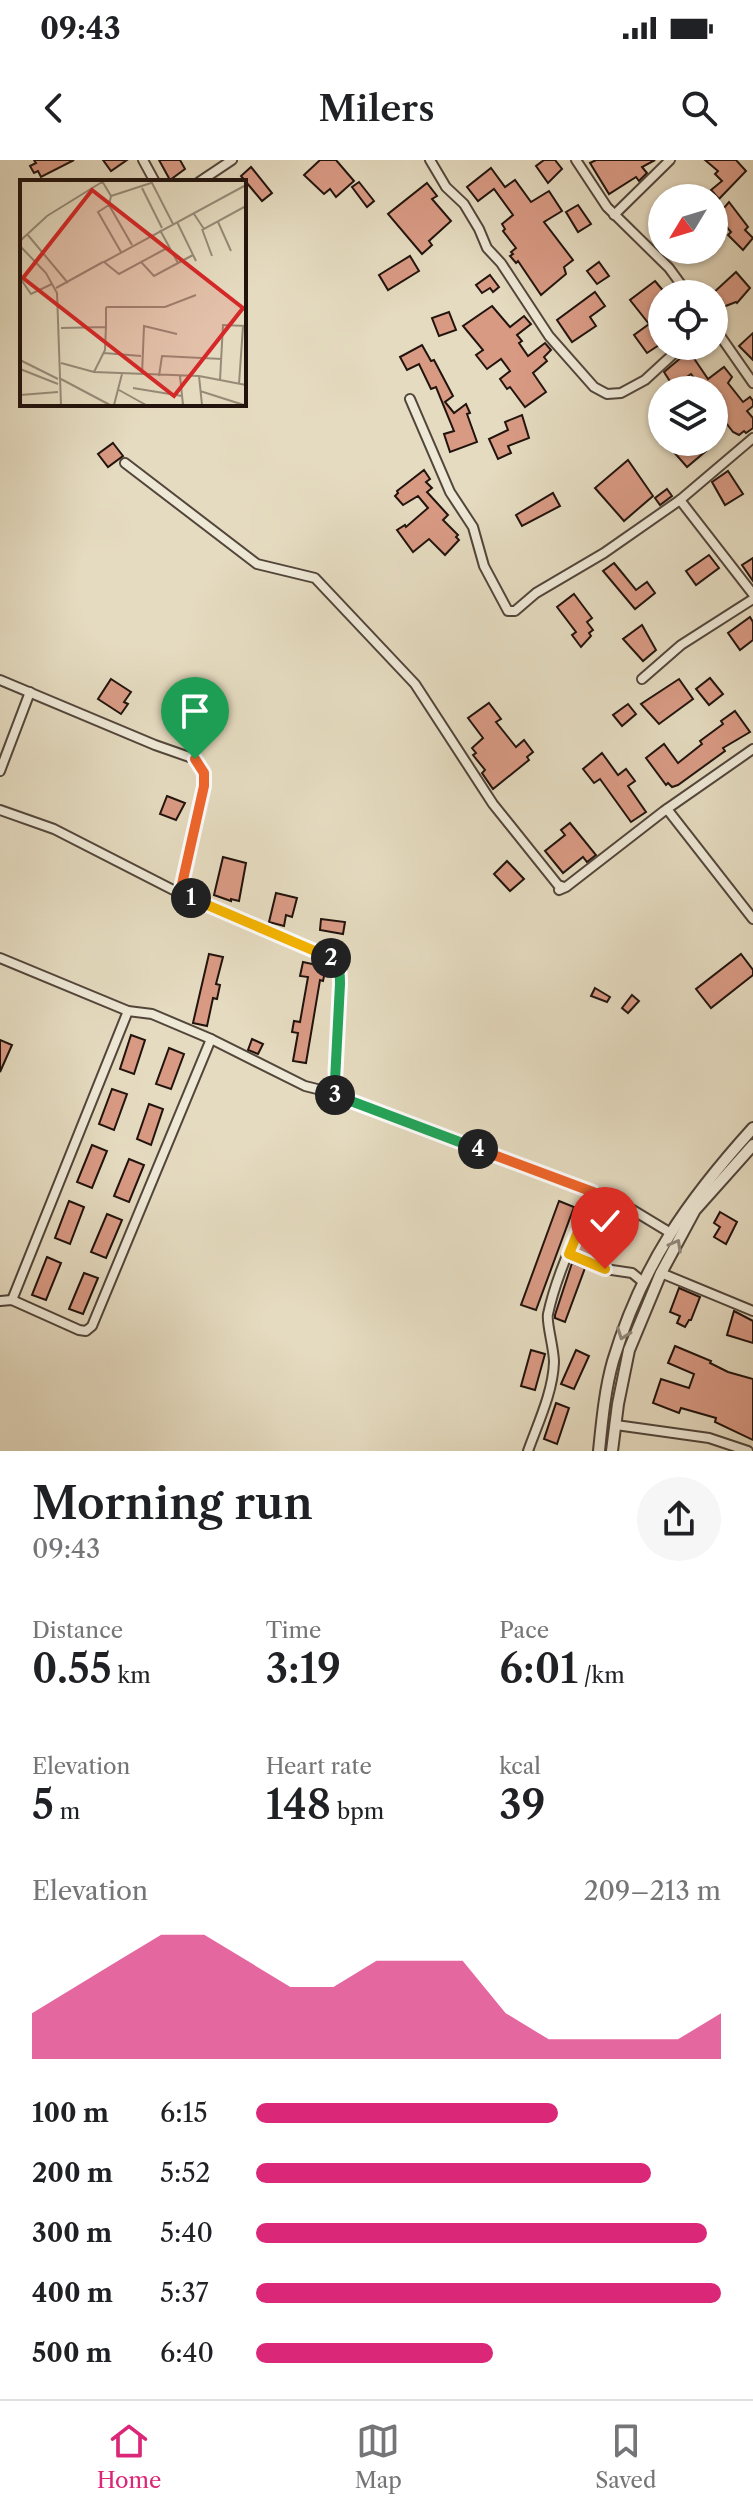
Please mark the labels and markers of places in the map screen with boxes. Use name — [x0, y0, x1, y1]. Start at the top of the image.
pin — [161, 677, 229, 759]
pin: 1 — [171, 878, 211, 918]
pin: 2 — [311, 938, 351, 978]
pin: 3 — [315, 1075, 355, 1115]
pin: 4 — [458, 1129, 498, 1169]
pin — [571, 1187, 639, 1269]

